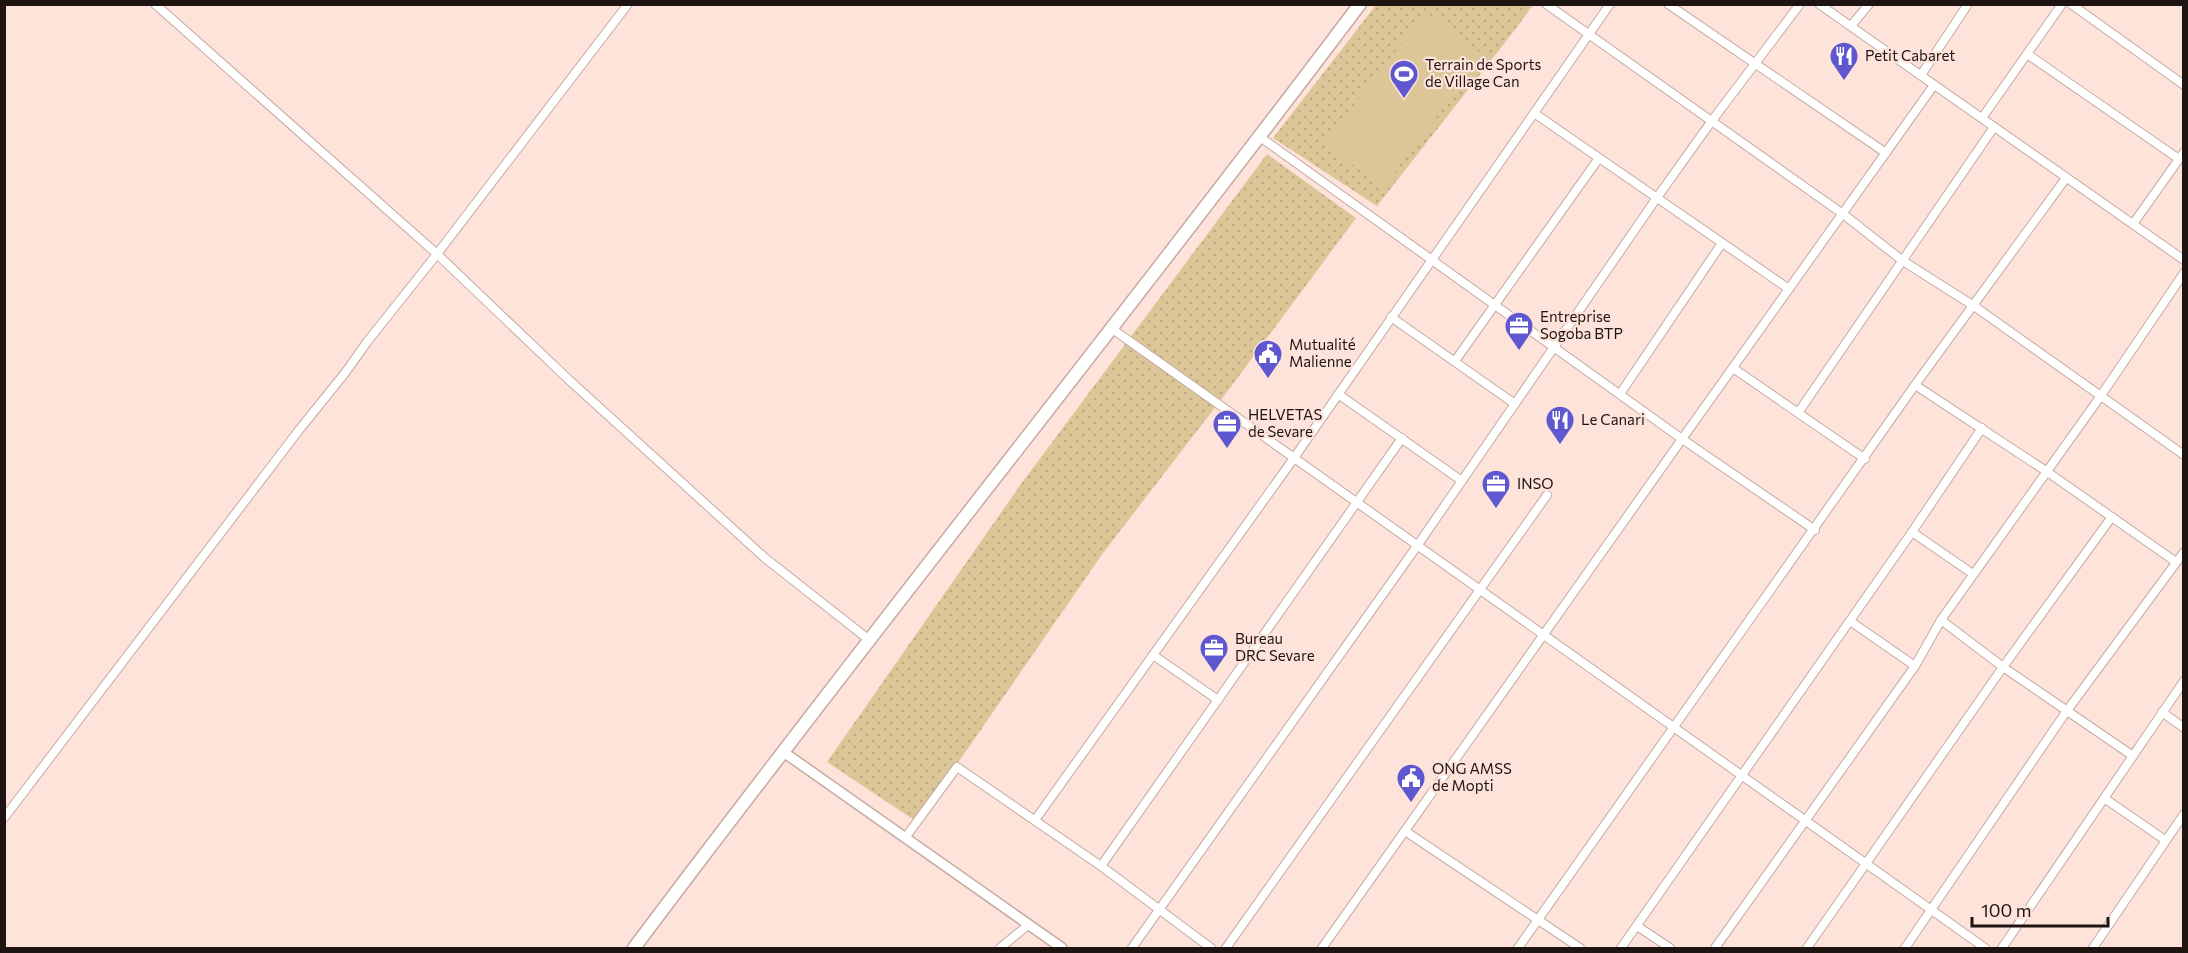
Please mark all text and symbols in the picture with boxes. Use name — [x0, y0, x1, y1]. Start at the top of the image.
restaurant icon: Petit Cabaret — [1828, 40, 1860, 82]
place label: Petit Cabaret — [1865, 46, 1956, 64]
place label: Terrain de Sports de Village Can — [1425, 55, 1542, 90]
sports icon: Terrain de Sports de Village Can — [1388, 58, 1420, 100]
place label: Entreprise Sogoba BTP — [1540, 307, 1623, 342]
office icon: Entreprise Sogoba BTP — [1503, 310, 1535, 352]
place label: Mutualité Malienne — [1289, 335, 1356, 370]
public building icon: Mutualité Malienne — [1252, 338, 1284, 380]
restaurant icon: Le Canari — [1544, 404, 1576, 446]
place label: HELVETAS de Sevare — [1248, 405, 1322, 440]
office icon: HELVETAS de Sevare — [1211, 408, 1243, 450]
place label: Le Canari — [1581, 410, 1645, 428]
office icon: INSO — [1480, 468, 1512, 510]
place label: INSO — [1517, 474, 1554, 492]
place label: Bureau DRC Sevare — [1235, 629, 1315, 664]
office icon: Bureau DRC Sevare — [1198, 632, 1230, 674]
place label: ONG AMSS de Mopti — [1432, 759, 1512, 794]
public building icon: ONG AMSS de Mopti — [1395, 762, 1427, 804]
scale bar — [1972, 890, 2108, 928]
text: 100 m — [1981, 899, 2031, 921]

